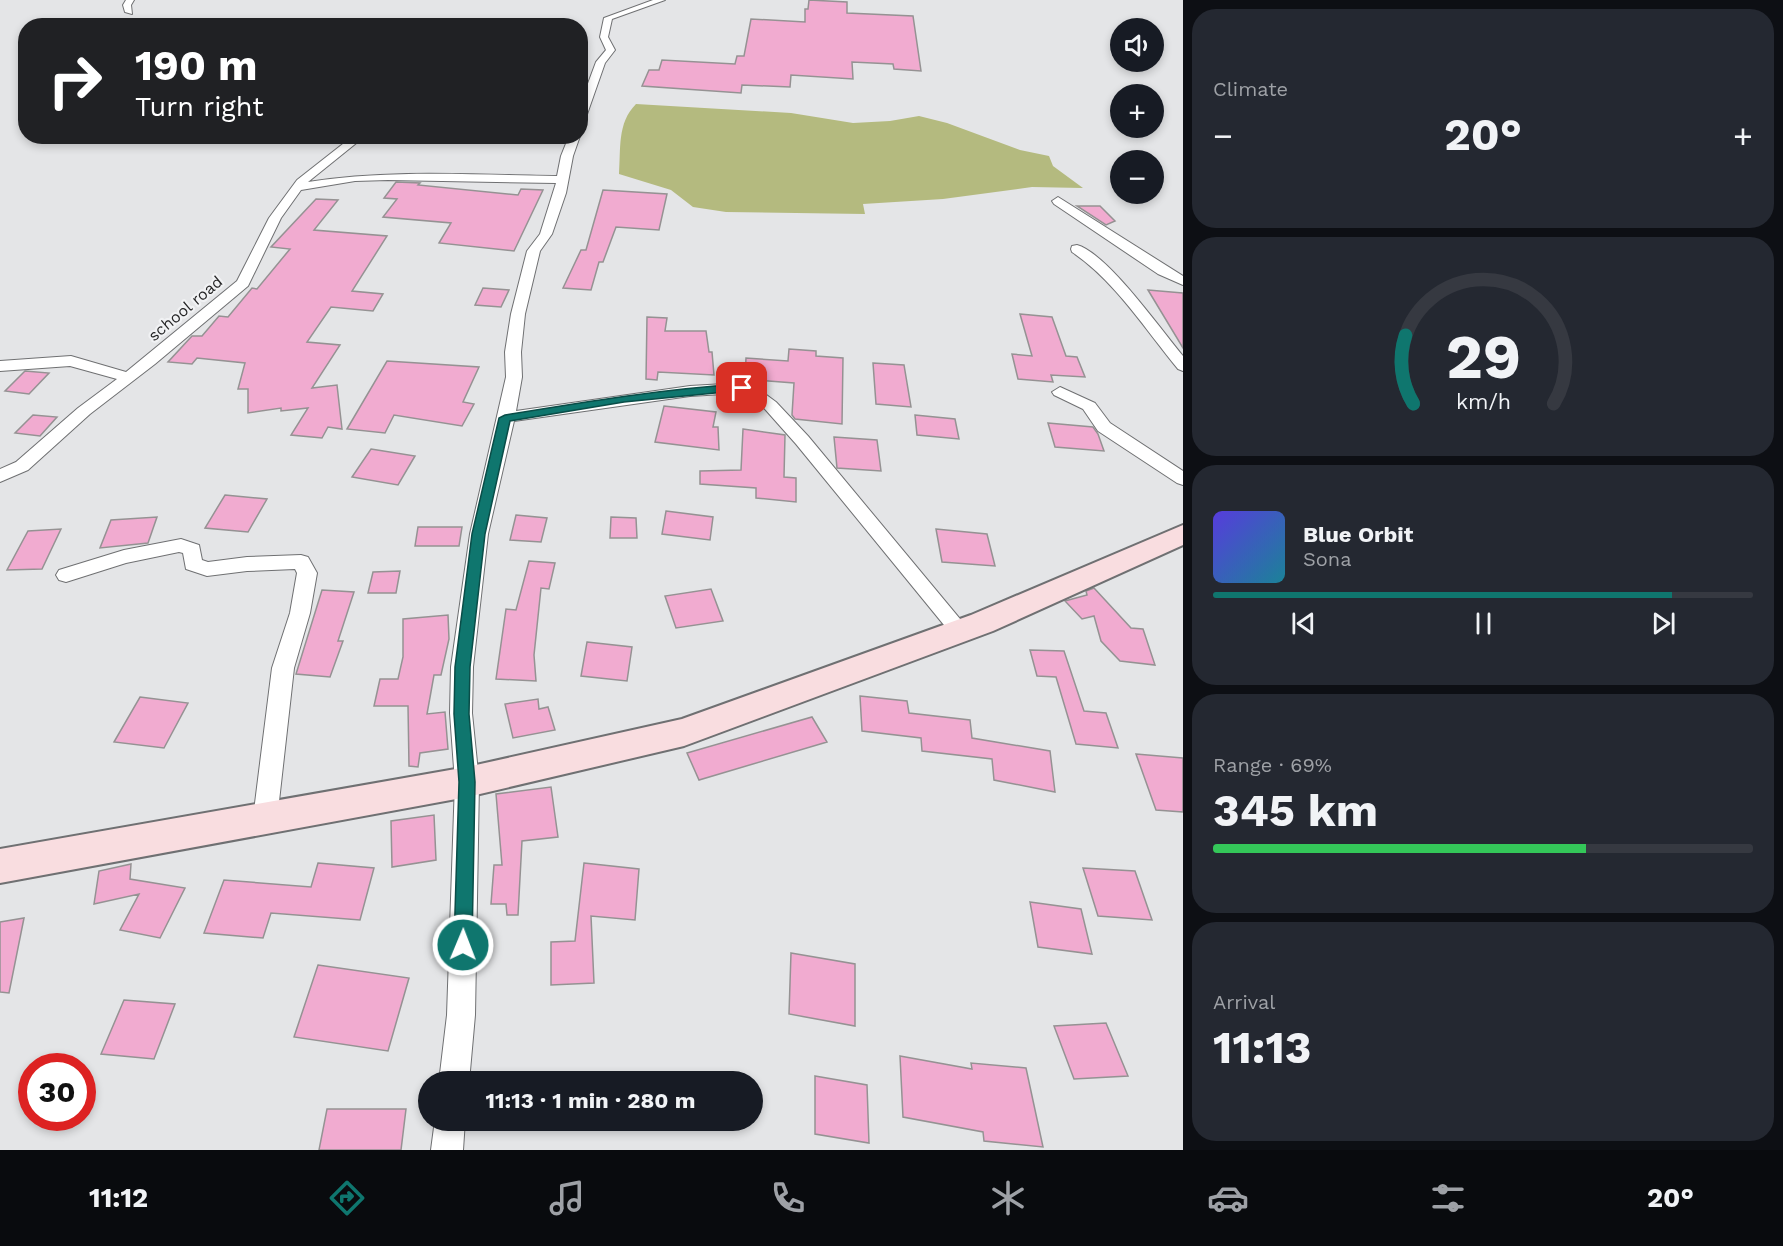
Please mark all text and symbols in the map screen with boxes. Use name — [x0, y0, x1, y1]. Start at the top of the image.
map controls — [1110, 18, 1164, 204]
button: sound — [1110, 18, 1164, 72]
text: 190 m — [135, 41, 258, 90]
icon: right — [36, 42, 114, 120]
text: Climate — [1213, 77, 1288, 101]
button: + — [1110, 84, 1164, 138]
text: Turn right — [135, 91, 264, 123]
text: 20° — [1444, 108, 1522, 161]
text: − — [1213, 116, 1233, 155]
text: + — [1733, 116, 1753, 155]
button: − — [1110, 150, 1164, 204]
street label: school road — [144, 272, 226, 345]
text: 29 — [1445, 320, 1521, 393]
pin — [716, 362, 767, 413]
icon: arrive — [725, 371, 758, 404]
text: km/h — [1455, 389, 1511, 414]
text: Blue Orbit — [1303, 522, 1413, 547]
text: Sona — [1303, 547, 1352, 571]
icon: previous — [1287, 607, 1320, 640]
icon: pause — [1467, 607, 1500, 640]
icon: next — [1647, 607, 1680, 640]
text: Range · 69% — [1213, 753, 1332, 777]
text: 345 km — [1213, 784, 1378, 837]
position arrow — [431, 913, 495, 977]
text: Arrival — [1213, 990, 1275, 1014]
text: 11:13 — [1213, 1021, 1311, 1074]
speed limit sign: 30 — [18, 1053, 96, 1131]
text: 11:13 · 1 min · 280 m — [486, 1088, 695, 1113]
icon: directions — [326, 1177, 368, 1219]
icon: music — [546, 1177, 588, 1219]
icon: phone — [767, 1177, 809, 1219]
icon: climate — [987, 1177, 1029, 1219]
icon: car — [1207, 1177, 1249, 1219]
icon: filters — [1427, 1177, 1469, 1219]
text: 11:12 — [89, 1182, 148, 1214]
text: 20° — [1647, 1182, 1694, 1214]

